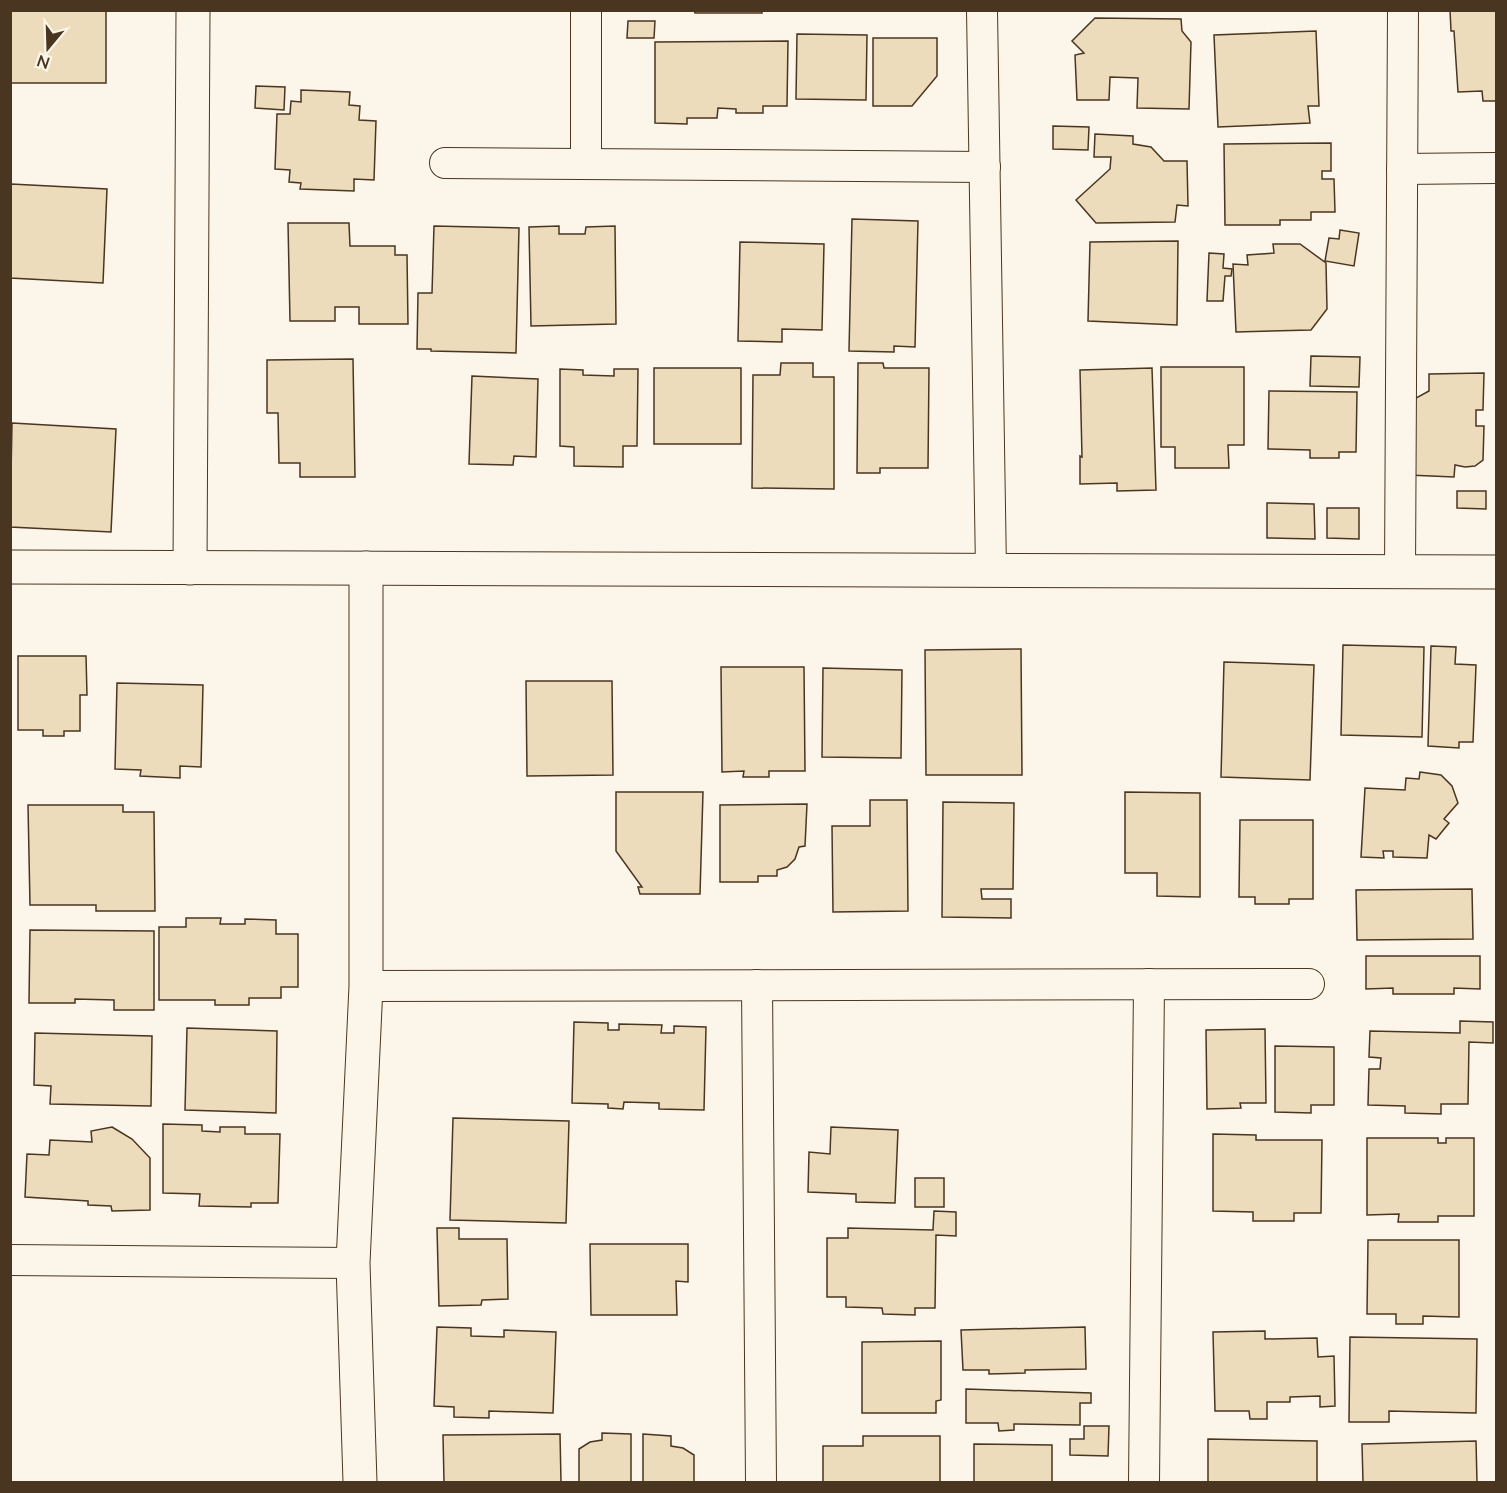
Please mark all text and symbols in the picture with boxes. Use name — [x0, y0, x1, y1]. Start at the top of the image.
north arrow — [18, 18, 78, 78]
text: N — [34, 52, 52, 74]

